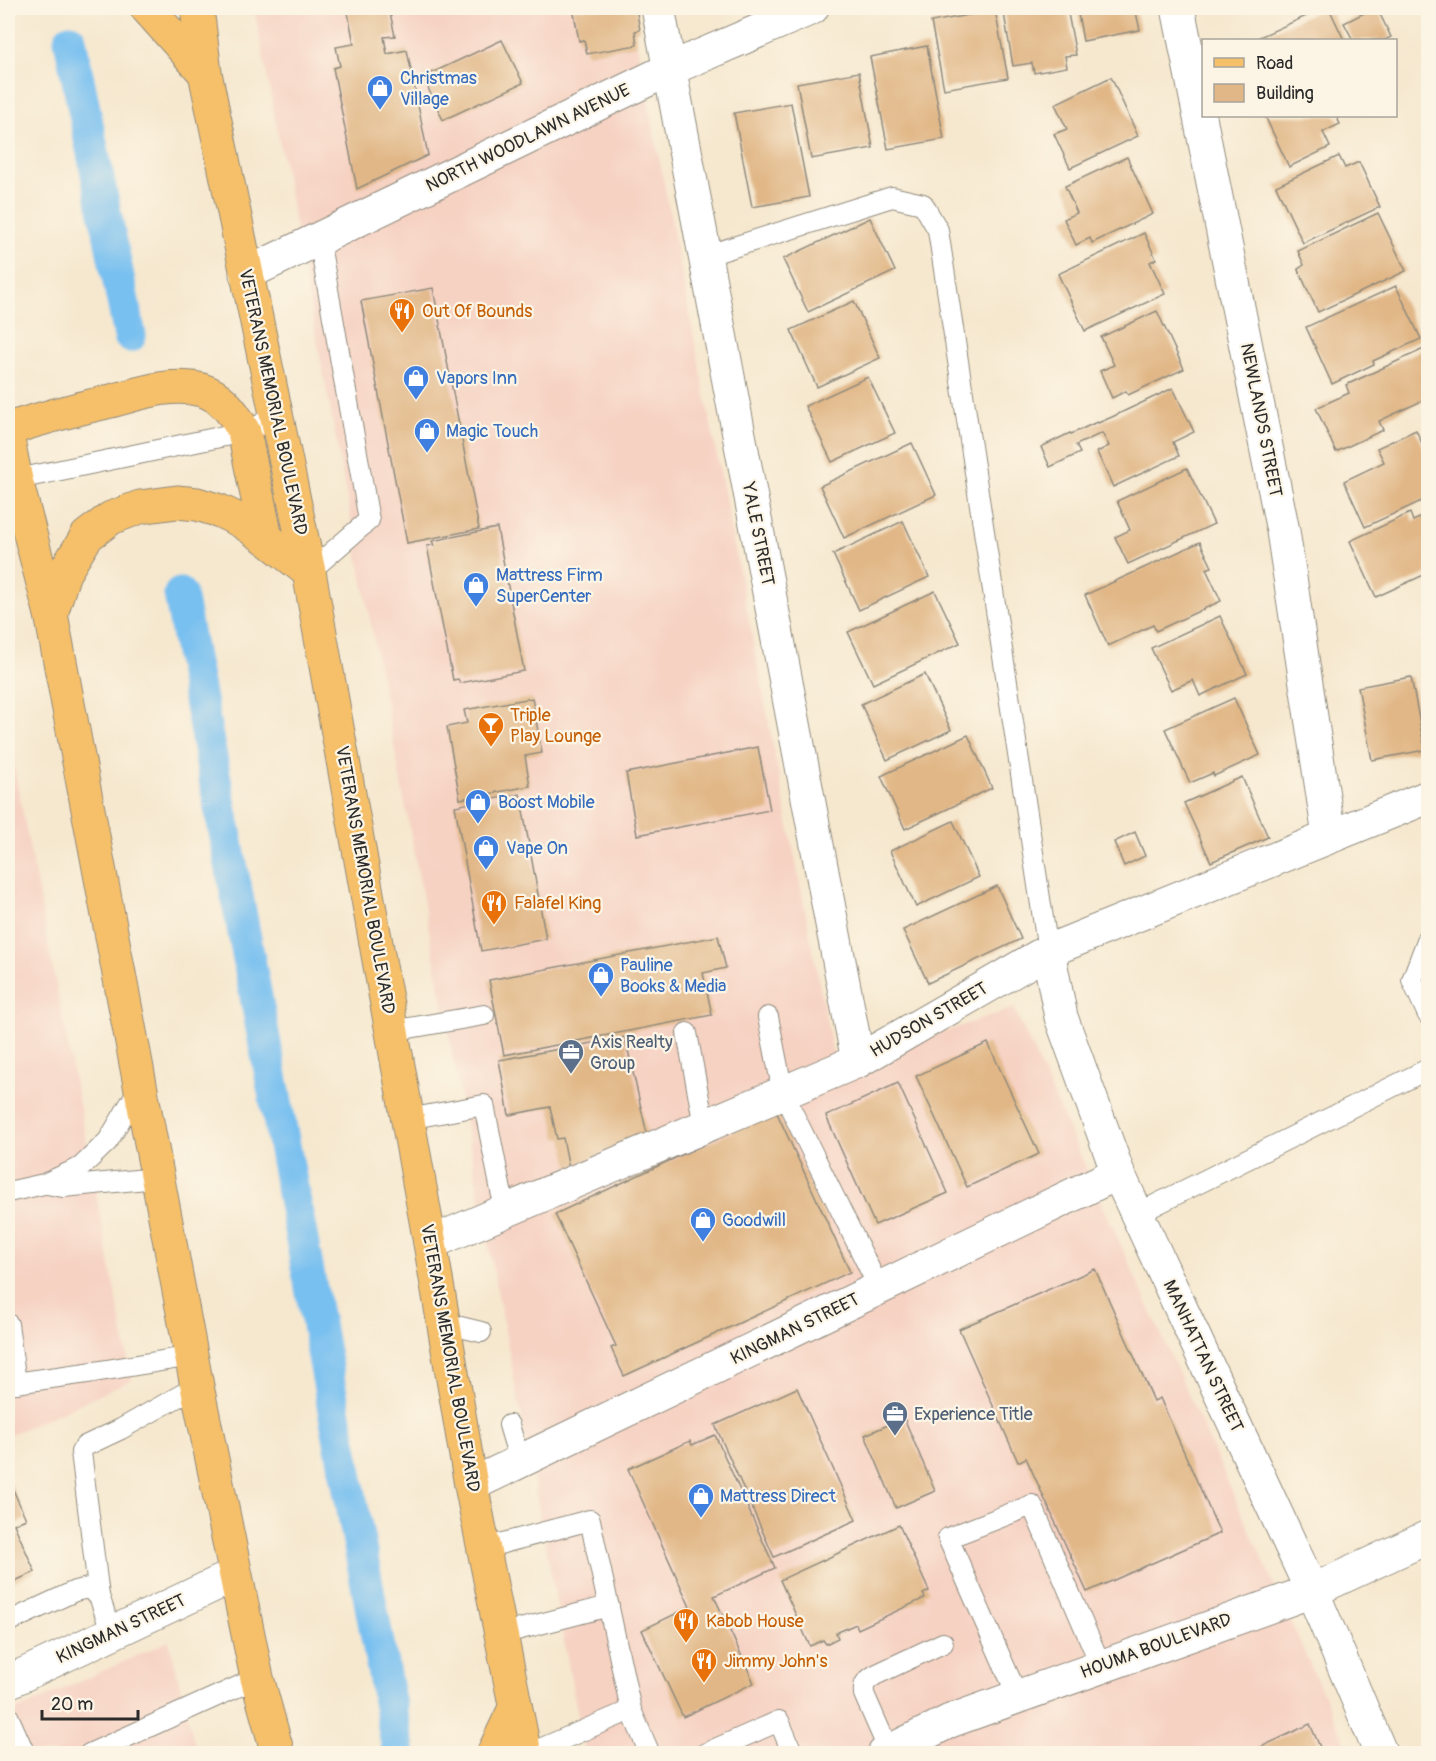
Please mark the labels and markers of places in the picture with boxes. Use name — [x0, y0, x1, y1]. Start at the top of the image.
place label: Christmas Village — [400, 67, 477, 111]
shop icon: Christmas Village — [365, 73, 395, 111]
restaurant icon: Out Of Bounds — [387, 296, 417, 334]
place label: Out Of Bounds — [422, 300, 532, 323]
shop icon: Vapors Inn — [401, 363, 431, 401]
place label: Vapors Inn — [436, 367, 517, 390]
shop icon: Magic Touch — [412, 416, 442, 454]
place label: Magic Touch — [446, 420, 538, 443]
place label: Mattress Firm SuperCenter — [496, 564, 603, 608]
shop icon: Mattress Firm SuperCenter — [461, 570, 491, 608]
place label: Triple Play Lounge — [510, 704, 601, 748]
bar icon: Triple Play Lounge — [476, 710, 506, 748]
shop icon: Boost Mobile — [463, 787, 493, 825]
place label: Boost Mobile — [498, 791, 595, 814]
shop icon: Vape On — [471, 833, 501, 871]
place label: Vape On — [506, 837, 568, 860]
restaurant icon: Falafel King — [479, 888, 509, 926]
place label: Falafel King — [514, 892, 601, 915]
place label: Pauline Books & Media — [620, 954, 726, 998]
shop icon: Pauline Books & Media — [586, 960, 616, 998]
place label: Axis Realty Group — [590, 1031, 673, 1075]
office icon: Axis Realty Group — [556, 1037, 586, 1075]
shop icon: Goodwill — [688, 1205, 718, 1243]
place label: Goodwill — [722, 1209, 786, 1232]
office icon: Experience Title — [880, 1399, 910, 1437]
place label: Experience Title — [914, 1403, 1033, 1426]
shop icon: Mattress Direct — [686, 1481, 716, 1519]
place label: Mattress Direct — [720, 1485, 837, 1508]
restaurant icon: Kabob House — [671, 1606, 701, 1644]
place label: Kabob House — [706, 1610, 804, 1633]
restaurant icon: Jimmy John's — [689, 1646, 719, 1684]
place label: Jimmy John's — [724, 1650, 827, 1673]

